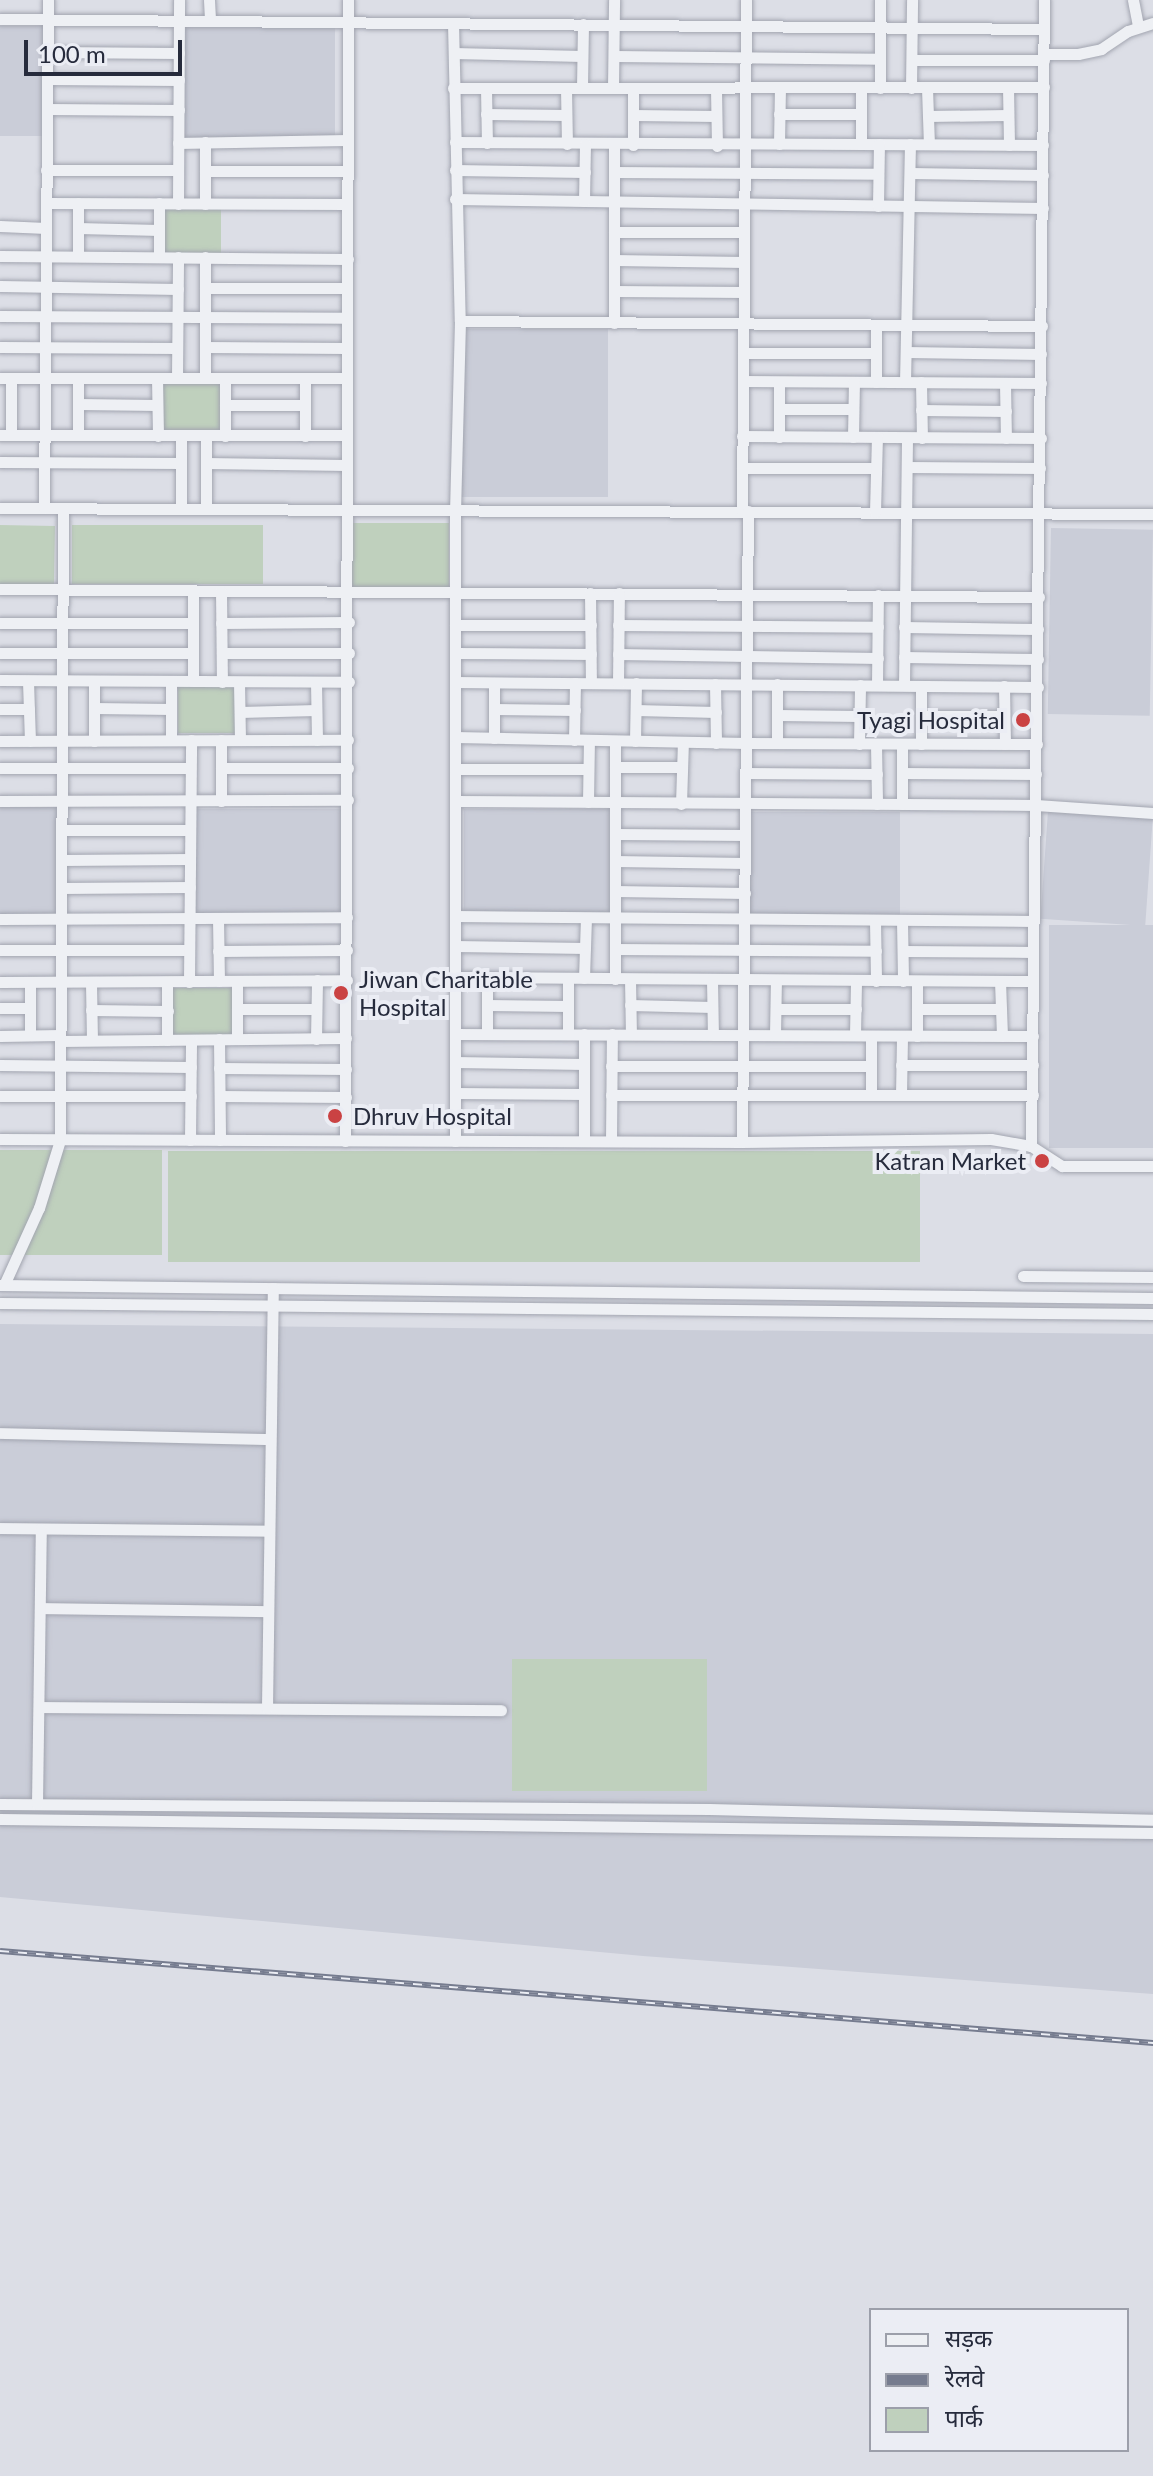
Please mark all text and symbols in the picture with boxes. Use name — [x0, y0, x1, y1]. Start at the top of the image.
scale bar — [28, 24, 186, 74]
text: 100 m — [38, 39, 106, 68]
place label: Tyagi Hospital — [857, 706, 1005, 734]
marker: Tyagi Hospital — [1012, 709, 1034, 731]
place label: Jiwan Charitable Hospital — [359, 965, 533, 1021]
marker: Jiwan Charitable Hospital — [330, 982, 352, 1004]
place label: Dhruv Hospital — [353, 1102, 512, 1130]
marker: Dhruv Hospital — [324, 1105, 346, 1127]
place label: Katran Market — [875, 1147, 1026, 1175]
marker: Katran Market — [1033, 1152, 1051, 1170]
legend — [869, 2308, 1129, 2452]
text: सड़क — [945, 2323, 993, 2352]
text: रेलवे — [945, 2363, 984, 2392]
text: पार्क — [945, 2403, 983, 2432]

